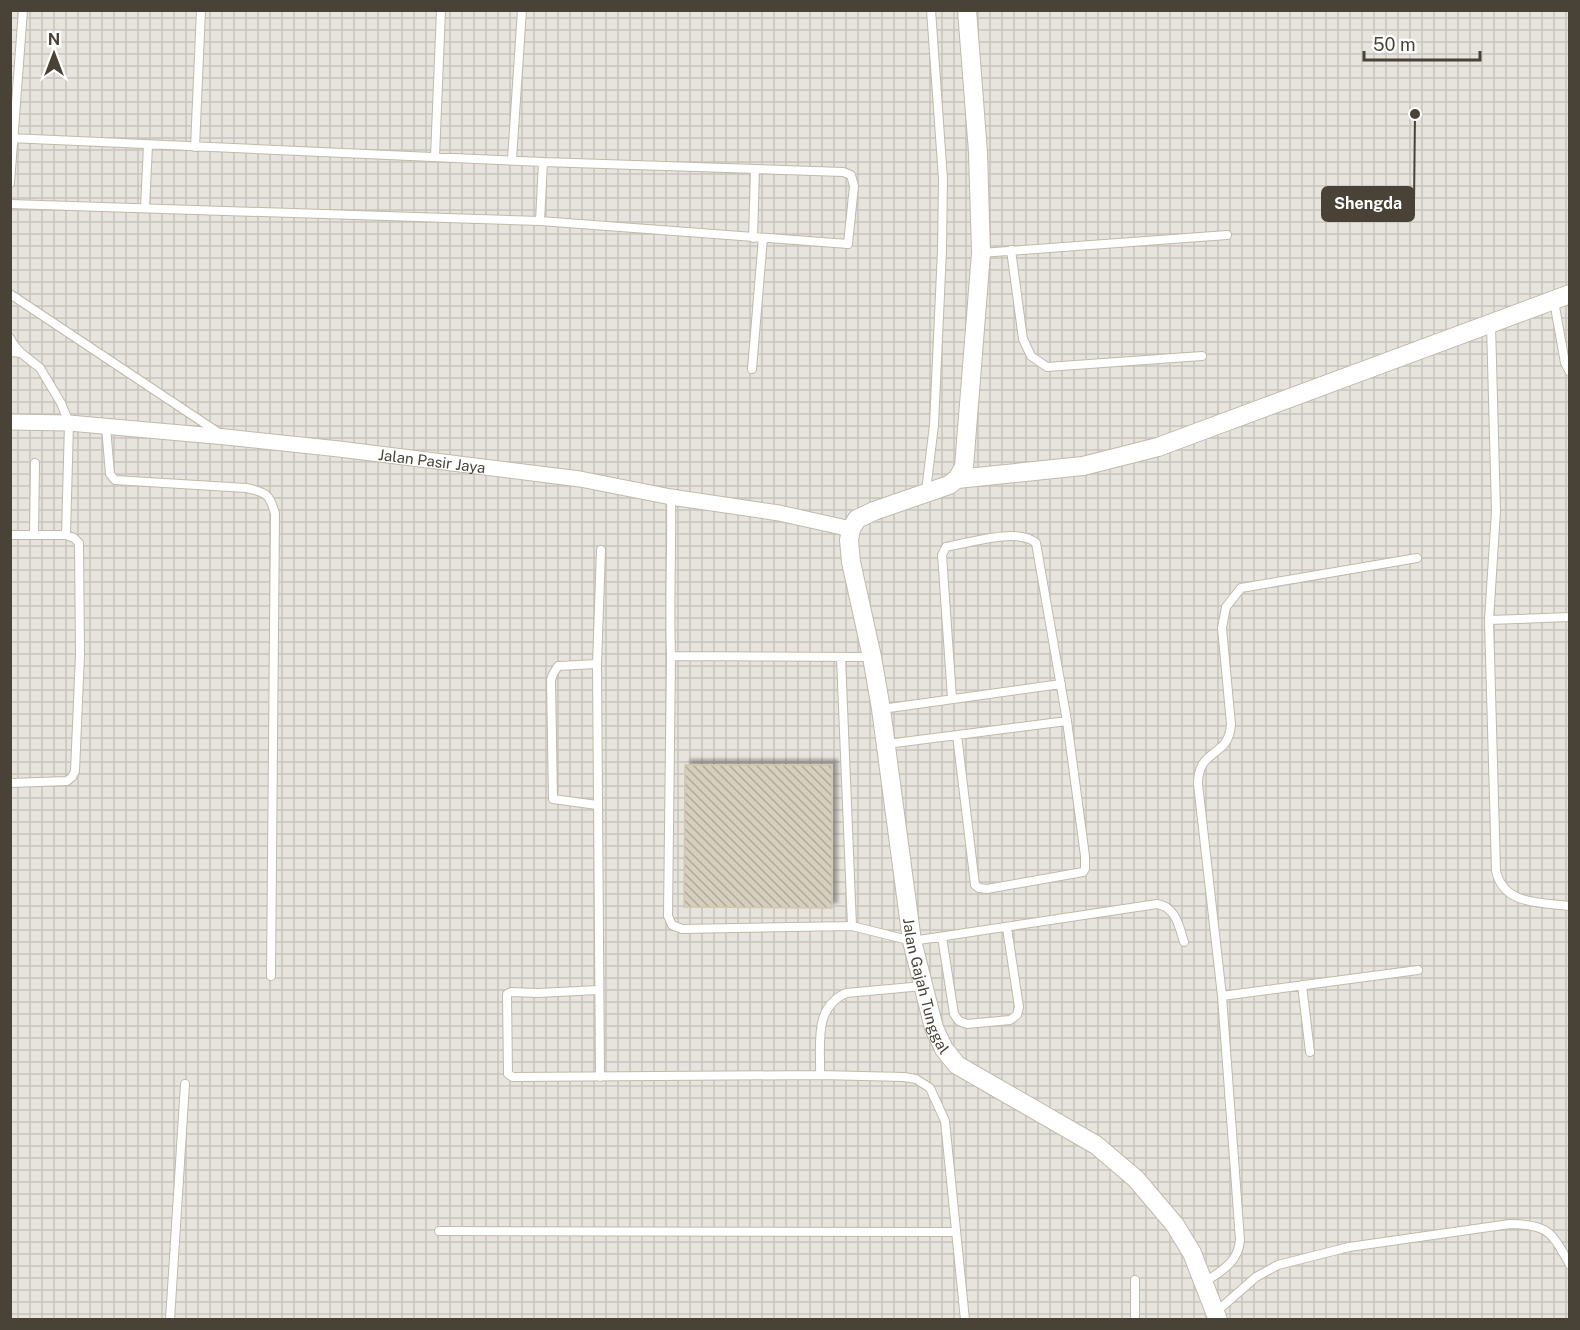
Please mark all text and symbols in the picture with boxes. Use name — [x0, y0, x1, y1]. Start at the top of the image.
north arrow — [24, 24, 84, 84]
scale bar — [1364, 24, 1480, 62]
text: N — [48, 30, 60, 49]
text: 50 m — [1373, 34, 1416, 55]
callout: Shengda — [1322, 187, 1414, 221]
text: Shengda — [1334, 194, 1402, 213]
street label: Jalan Pasir Jaya — [377, 445, 487, 476]
street label: Jalan Gajah Tunggal — [901, 917, 953, 1057]

